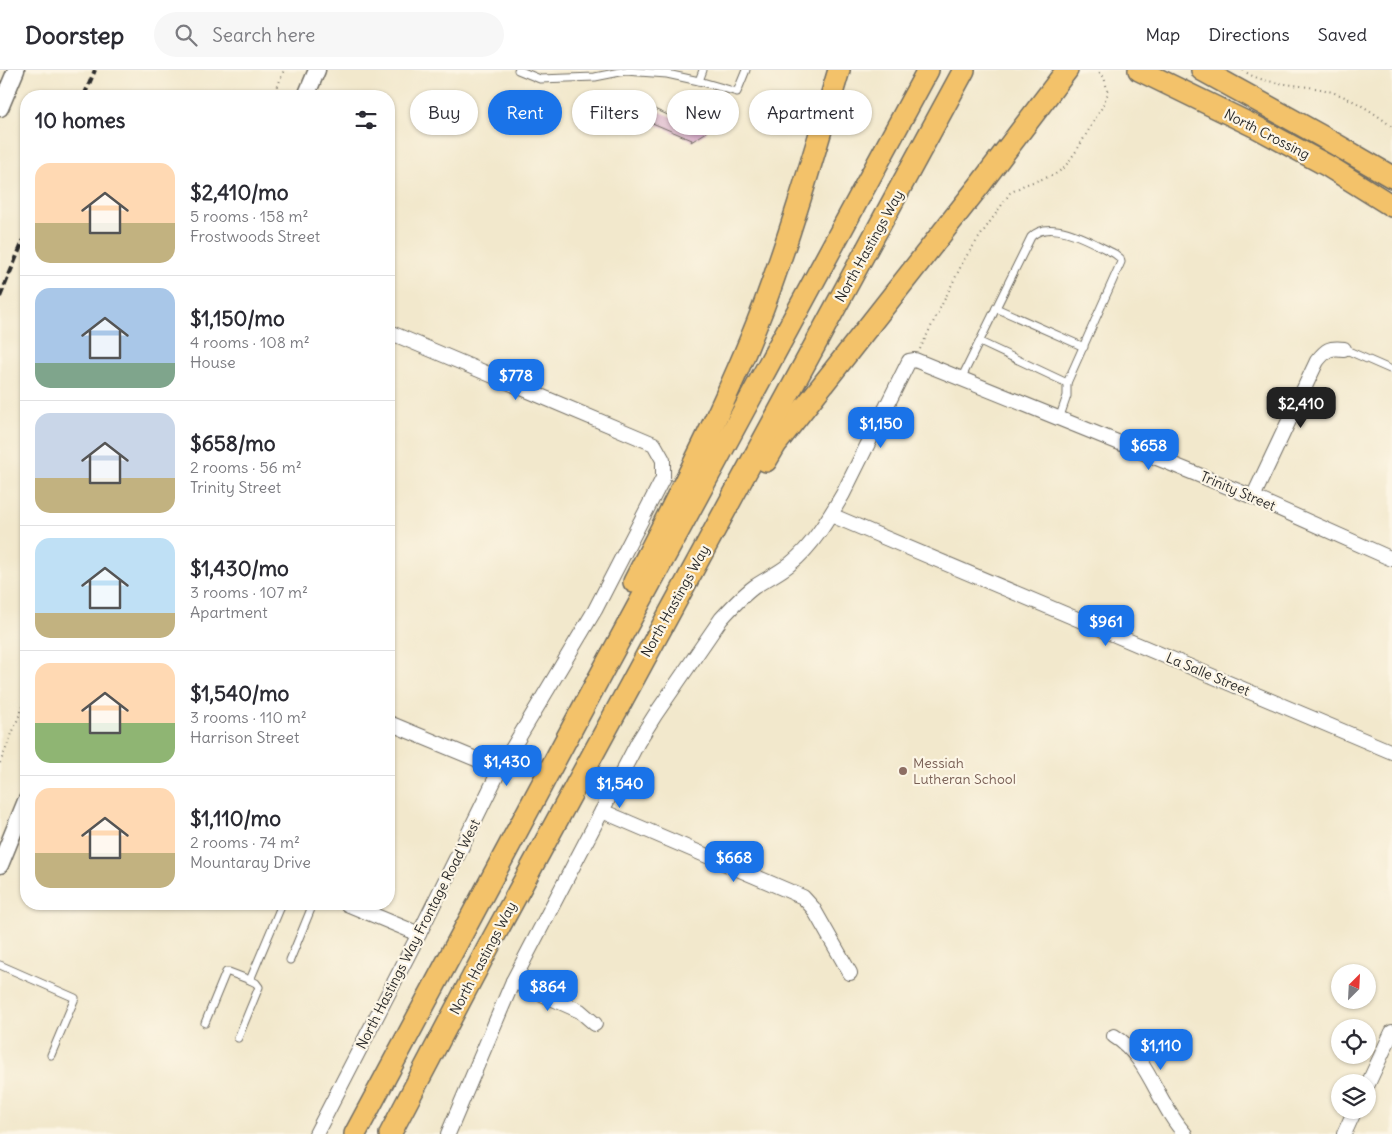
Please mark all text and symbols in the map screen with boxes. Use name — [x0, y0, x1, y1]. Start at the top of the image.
search box — [154, 12, 504, 57]
text: Doorstep — [25, 20, 124, 50]
icon: search — [172, 21, 200, 49]
text: Search here — [212, 23, 315, 47]
text: Map — [1145, 23, 1180, 46]
text: Directions — [1208, 23, 1290, 46]
text: Saved — [1318, 23, 1367, 46]
chip: Buy — [410, 90, 478, 135]
chip: Rent — [488, 90, 562, 135]
chip: Filters — [572, 90, 657, 135]
chip: New — [667, 90, 739, 135]
chip: Apartment — [749, 90, 872, 135]
street label: North Crossing — [1221, 105, 1313, 163]
icon: filters — [352, 106, 380, 134]
text: 10 homes — [35, 107, 125, 134]
text: $2,410/mo — [190, 179, 289, 206]
icon: home — [75, 183, 135, 243]
street label: North Hastings Way — [831, 187, 907, 305]
text: 5 rooms · 158 m² — [190, 206, 308, 226]
text: Frostwoods Street — [190, 226, 320, 246]
text: $1,150/mo — [190, 305, 285, 332]
icon: home — [75, 308, 135, 368]
text: 4 rooms · 108 m² — [190, 332, 310, 352]
text: House — [190, 352, 236, 372]
pin: $778 — [486, 358, 546, 401]
text: $778 — [499, 365, 533, 385]
pin: $2,410 — [1260, 386, 1342, 429]
text: $2,410 — [1278, 393, 1324, 413]
pin: $1,150 — [840, 406, 922, 449]
text: $1,150 — [859, 413, 903, 433]
pin: $658 — [1119, 428, 1179, 471]
text: $658/mo — [190, 430, 276, 457]
icon: home — [75, 433, 135, 493]
text: $658 — [1131, 435, 1167, 455]
text: 2 rooms · 56 m² — [190, 457, 302, 477]
street label: Trinity Street — [1198, 467, 1279, 515]
text: Trinity Street — [190, 477, 281, 497]
street label: North Hastings Way — [637, 542, 713, 660]
text: $1,430/mo — [190, 555, 289, 582]
icon: home — [75, 558, 135, 618]
text: 3 rooms · 107 m² — [190, 582, 308, 602]
text: Apartment — [190, 602, 268, 622]
pin: $961 — [1076, 604, 1136, 647]
text: $961 — [1089, 611, 1123, 631]
street label: La Salle Street — [1163, 648, 1253, 700]
text: $1,540/mo — [190, 680, 289, 707]
icon: home — [75, 683, 135, 743]
text: 3 rooms · 110 m² — [190, 707, 307, 727]
text: Harrison Street — [190, 727, 299, 747]
pin: $1,430 — [466, 744, 548, 787]
text: $1,430 — [484, 751, 530, 771]
place label: Messiah Lutheran School — [913, 754, 1016, 788]
marker: Messiah Lutheran School — [897, 765, 909, 777]
pin: $1,540 — [579, 766, 661, 809]
text: $1,540 — [596, 773, 644, 793]
text: $1,110/mo — [190, 805, 281, 832]
icon: home — [75, 808, 135, 868]
street label: North Hastings Way Frontage Road West — [352, 816, 484, 1052]
text: 2 rooms · 74 m² — [190, 832, 300, 852]
pin: $668 — [704, 840, 764, 883]
text: $668 — [716, 847, 752, 867]
text: Mountaray Drive — [190, 852, 311, 872]
street label: North Hastings Way — [446, 899, 520, 1017]
north arrow — [1331, 964, 1376, 1009]
map controls — [1331, 964, 1376, 1119]
pin: $864 — [518, 970, 578, 1012]
text: $864 — [530, 976, 566, 996]
button: locate — [1331, 1019, 1376, 1064]
pin: $1,110 — [1120, 1028, 1202, 1071]
text: $1,110 — [1141, 1035, 1181, 1055]
button: layers — [1331, 1074, 1376, 1119]

